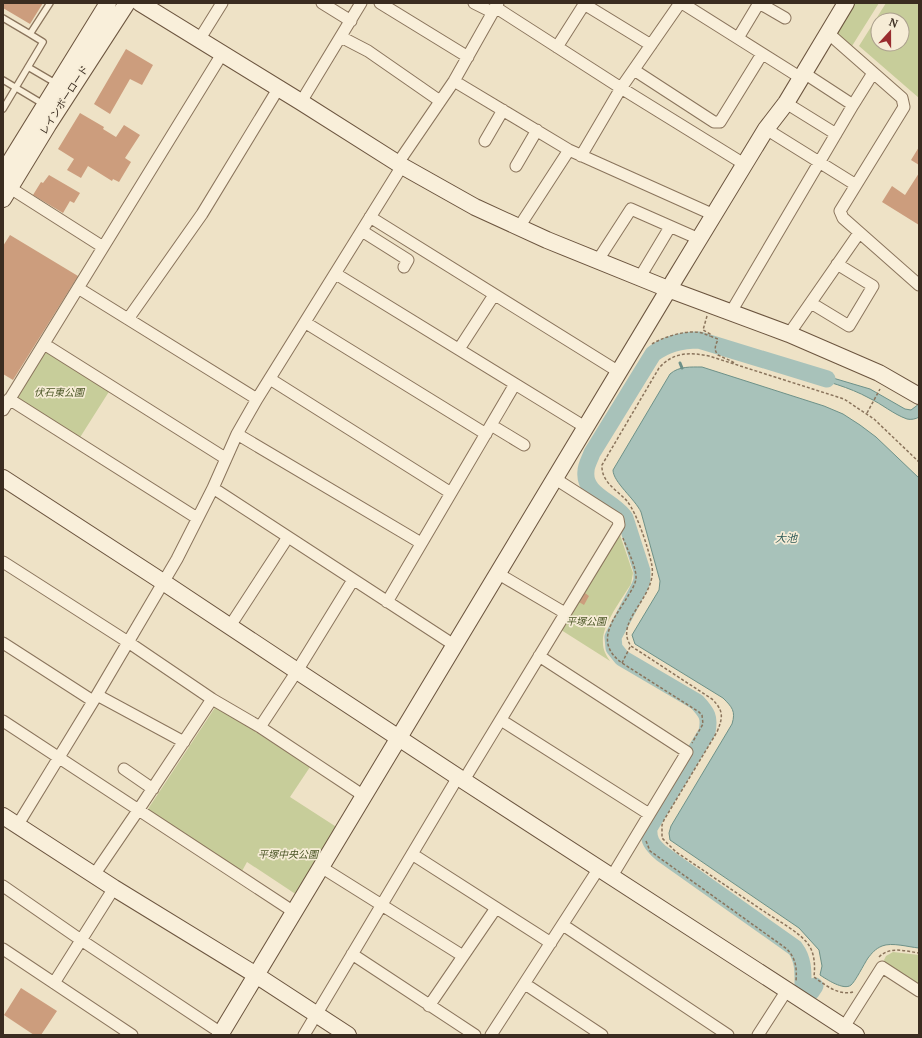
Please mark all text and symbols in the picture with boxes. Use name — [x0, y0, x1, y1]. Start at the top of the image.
north arrow — [870, 12, 910, 52]
text: N — [887, 15, 901, 31]
street label: レインボーロード — [37, 63, 91, 137]
park label: 伏石東公園 — [34, 386, 86, 399]
water label: 大池 — [775, 531, 798, 545]
park label: 平塚公園 — [566, 615, 608, 628]
park label: 平塚中央公園 — [258, 848, 320, 861]

